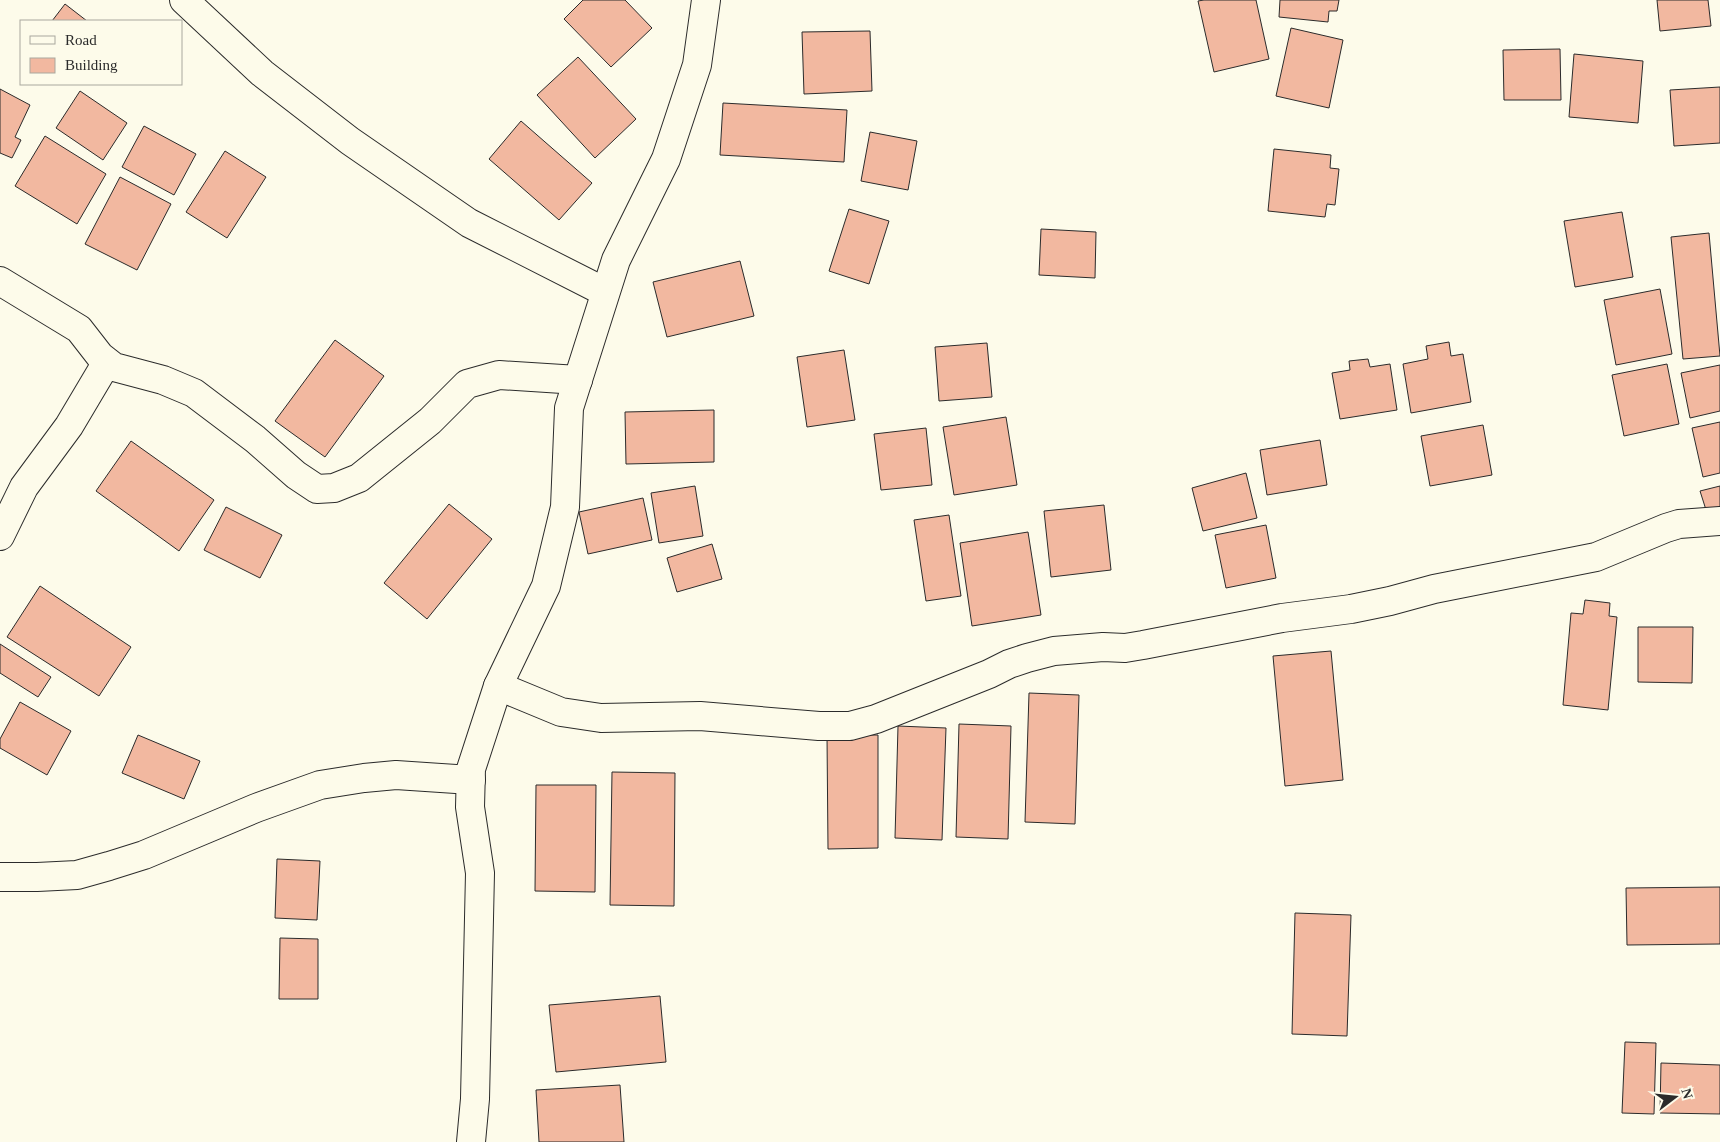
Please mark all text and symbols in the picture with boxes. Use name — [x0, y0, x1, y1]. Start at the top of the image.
legend — [20, 20, 182, 85]
text: Road — [65, 32, 97, 48]
text: Building — [65, 57, 118, 73]
north arrow — [1650, 1072, 1700, 1122]
text: N — [1678, 1087, 1696, 1100]

